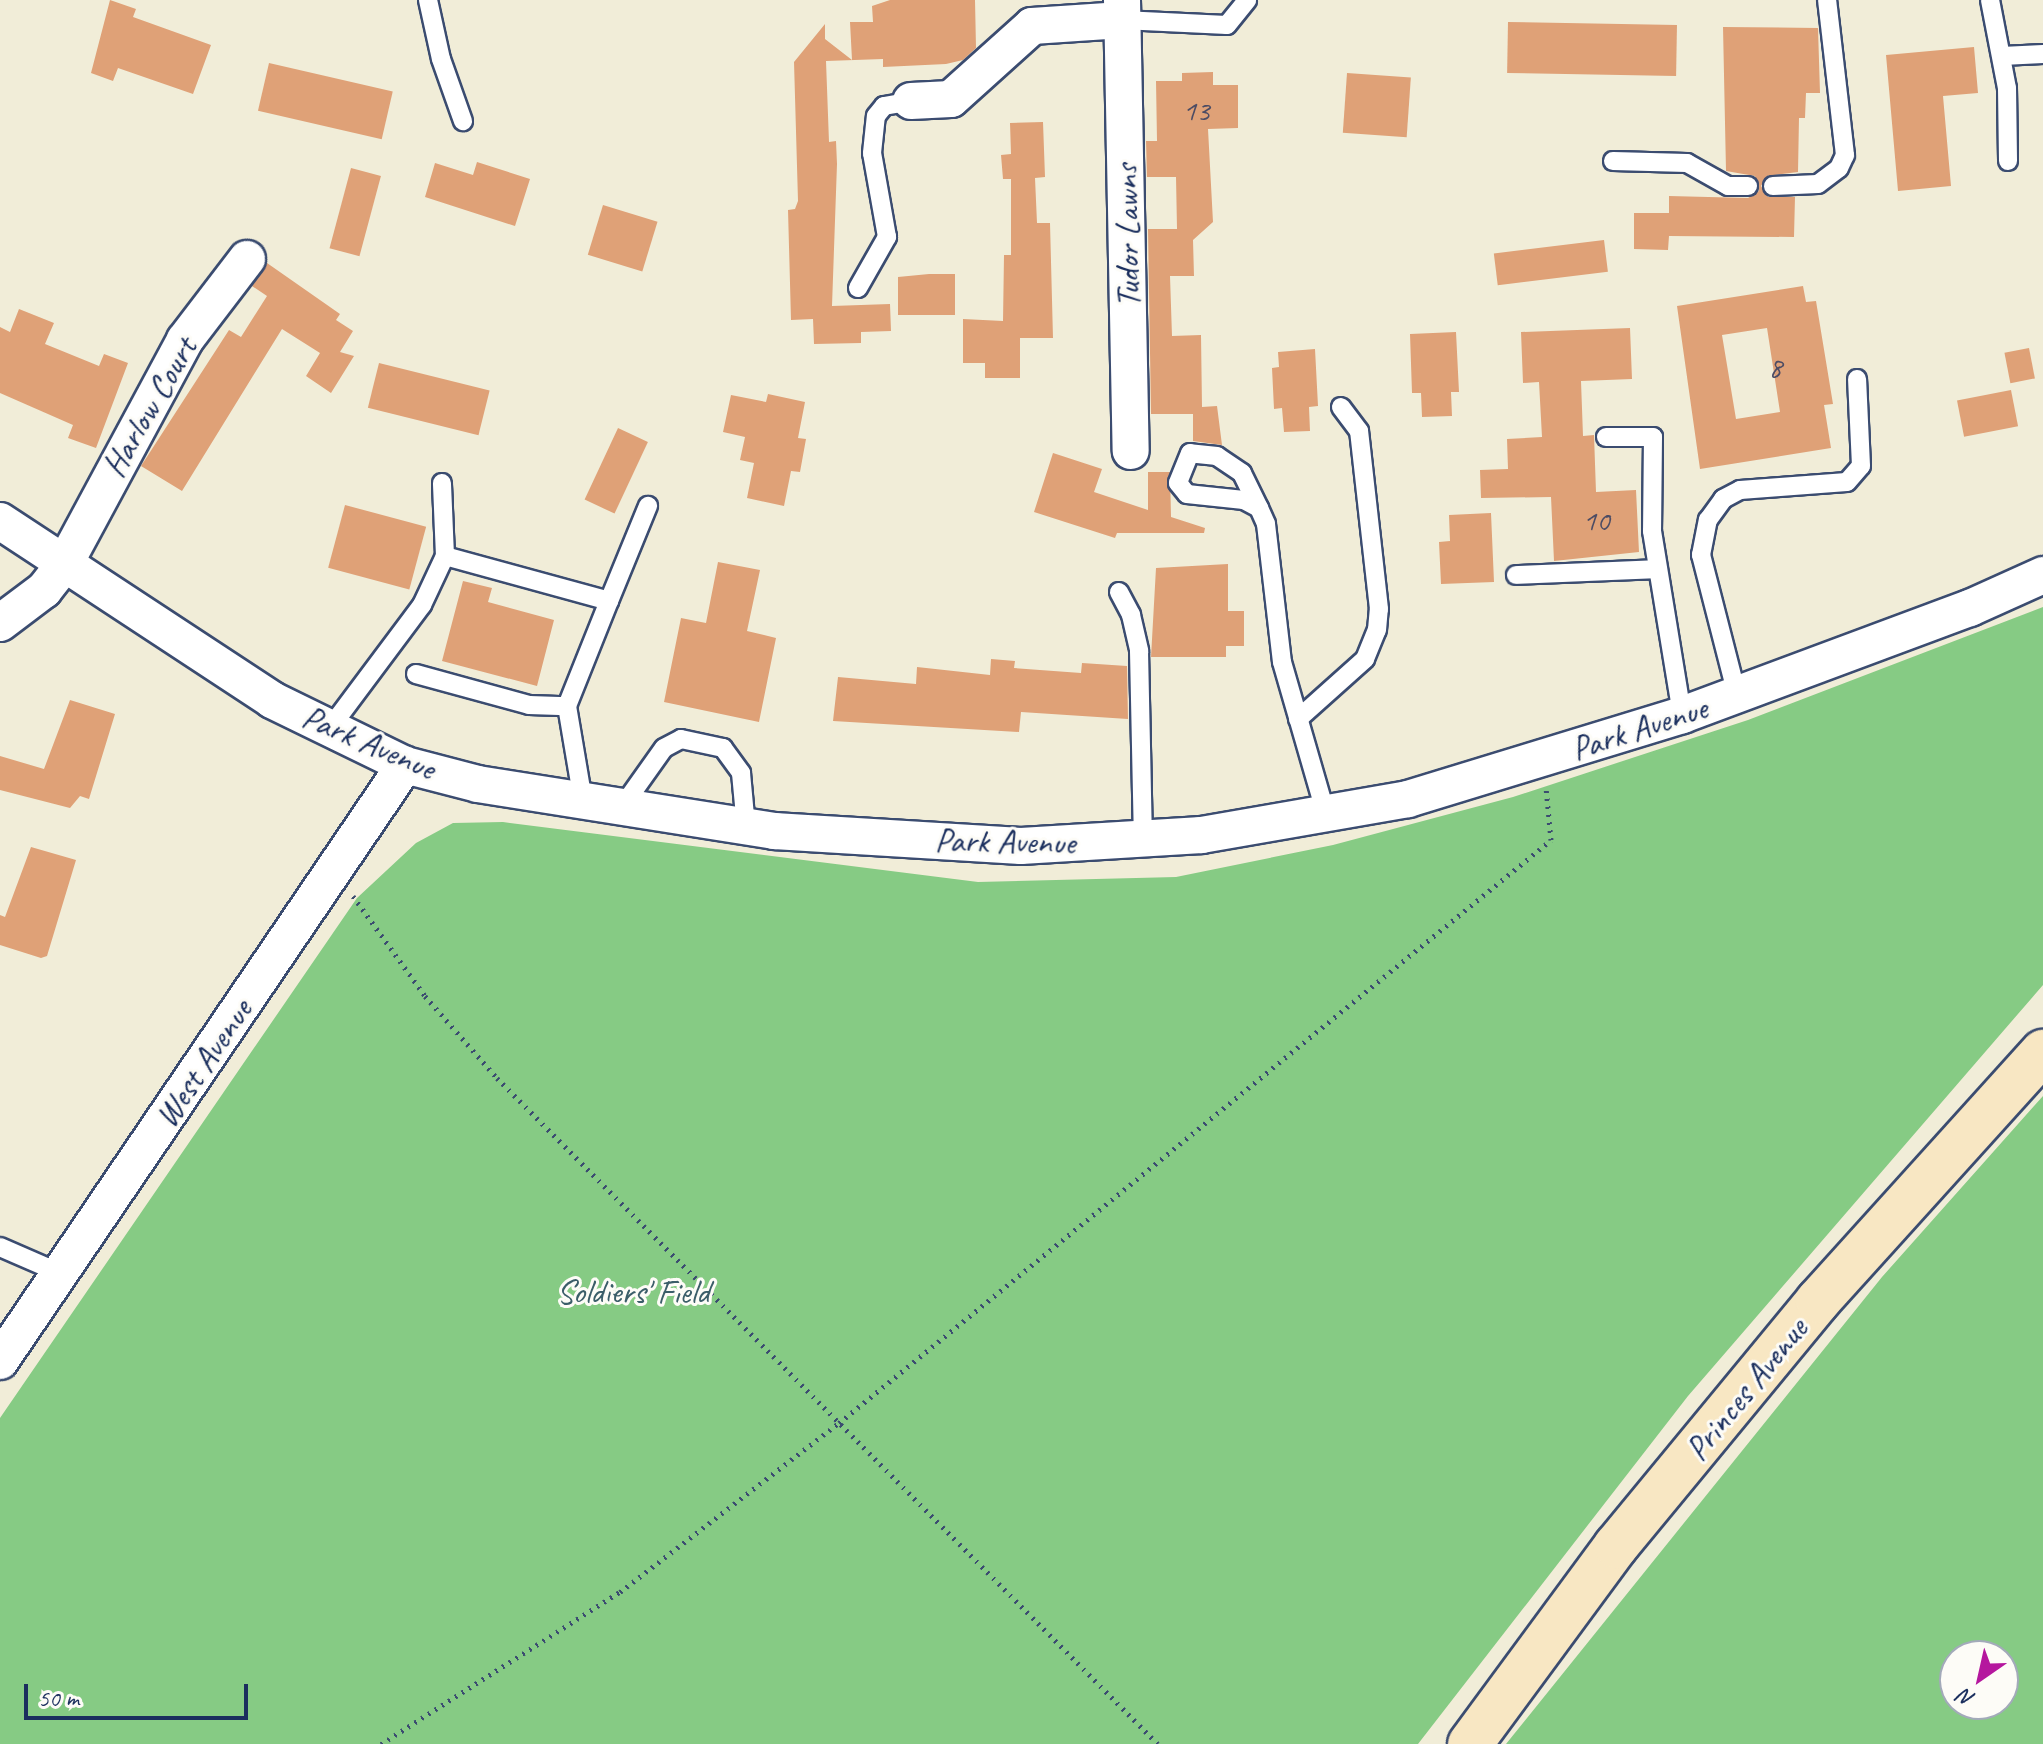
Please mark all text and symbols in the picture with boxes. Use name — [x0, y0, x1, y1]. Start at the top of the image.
house number: 13 — [1183, 92, 1209, 128]
street label: Tudor Lawns — [1105, 163, 1149, 309]
street label: Harlow Court — [93, 330, 205, 484]
house number: 8 — [1768, 349, 1782, 385]
house number: 10 — [1583, 502, 1609, 538]
street label: Park Avenue — [1566, 687, 1712, 769]
street label: Park Avenue — [296, 696, 442, 788]
street label: Park Avenue — [935, 819, 1075, 863]
street label: West Avenue — [146, 991, 260, 1135]
park label: Soldiers' Field — [556, 1272, 710, 1312]
street label: Princes Avenue — [1676, 1310, 1816, 1468]
north arrow — [1939, 1640, 2019, 1720]
scale bar — [28, 1668, 252, 1718]
text: 50 m — [38, 1683, 79, 1713]
text: N — [1953, 1683, 1980, 1714]

